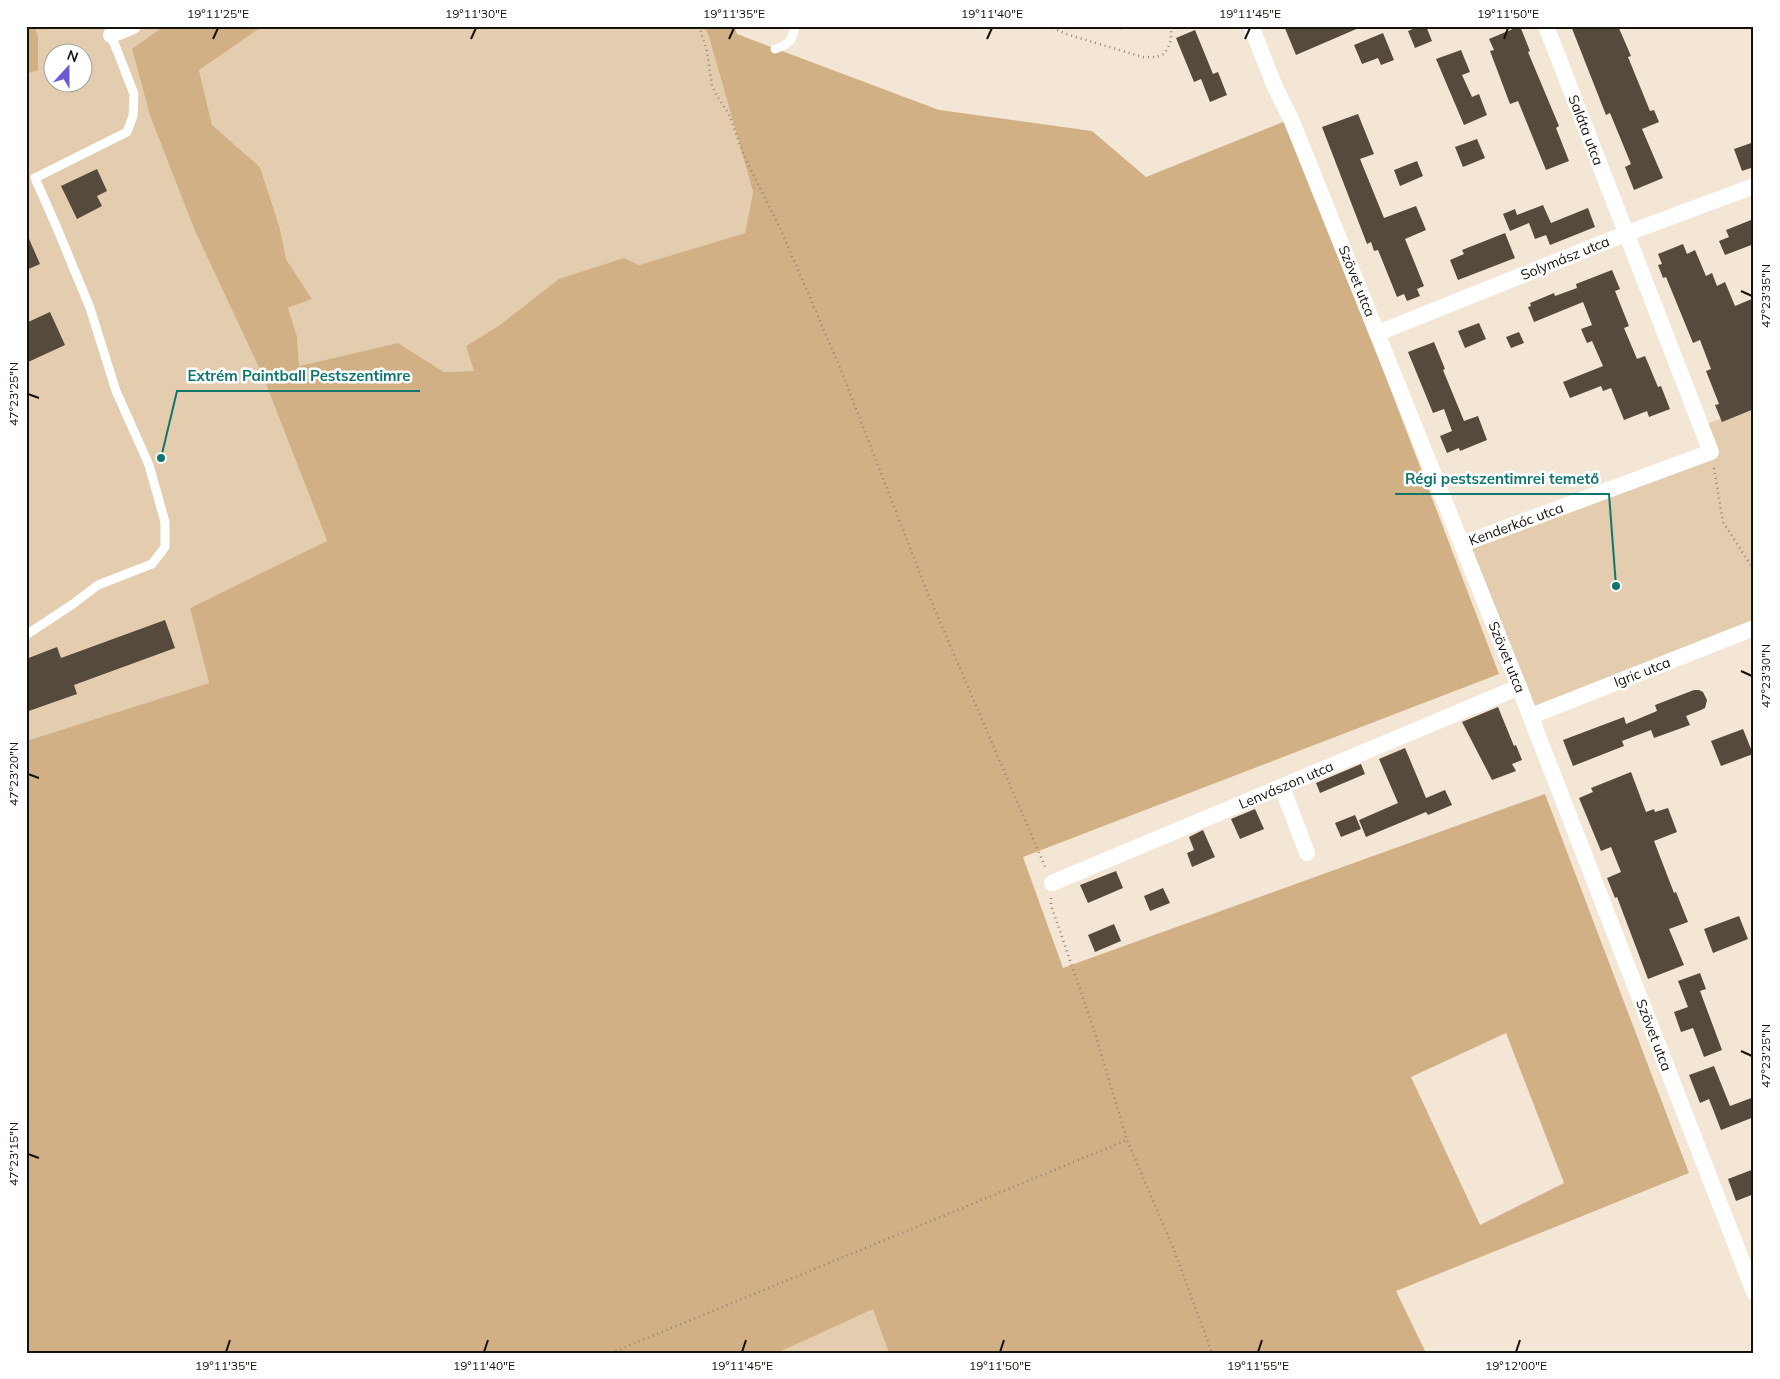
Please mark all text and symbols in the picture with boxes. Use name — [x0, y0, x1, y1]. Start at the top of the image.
text: 19°11'25"E — [187, 6, 249, 21]
text: 19°11'30"E — [445, 6, 507, 21]
text: 19°11'35"E — [703, 6, 765, 21]
text: 19°11'40"E — [961, 6, 1023, 21]
text: 19°11'45"E — [1219, 6, 1281, 21]
text: 19°11'50"E — [1477, 6, 1539, 21]
north arrow — [42, 42, 92, 92]
text: N — [64, 46, 81, 66]
street label: Saláta utca — [1564, 92, 1608, 168]
street label: Solymász utca — [1518, 232, 1612, 284]
street label: Szövet utca — [1335, 243, 1379, 319]
text: 47°23'35"N — [1758, 264, 1773, 328]
callout: Extrém Paintball Pestszentimre — [177, 361, 420, 391]
text: 47°23'25"N — [6, 362, 21, 426]
text: Extrém Paintball Pestszentimre — [187, 366, 411, 385]
callout: Régi pestszentimrei temető — [1395, 464, 1609, 494]
text: Régi pestszentimrei temető — [1405, 469, 1599, 488]
street label: Kenderkóc utca — [1466, 499, 1566, 549]
street label: Szövet utca — [1485, 619, 1529, 695]
text: 47°23'30"N — [1758, 644, 1773, 708]
street label: Igric utca — [1611, 653, 1673, 691]
text: 47°23'20"N — [6, 742, 21, 806]
street label: Lenvászon utca — [1236, 757, 1336, 813]
street label: Szövet utca — [1632, 997, 1676, 1073]
text: 47°23'25"N — [1758, 1024, 1773, 1088]
text: 47°23'15"N — [6, 1122, 21, 1186]
text: 19°11'35"E — [195, 1358, 257, 1373]
text: 19°11'40"E — [453, 1358, 515, 1373]
text: 19°11'45"E — [711, 1358, 773, 1373]
text: 19°11'50"E — [969, 1358, 1031, 1373]
text: 19°11'55"E — [1227, 1358, 1289, 1373]
text: 19°12'00"E — [1485, 1358, 1547, 1373]

